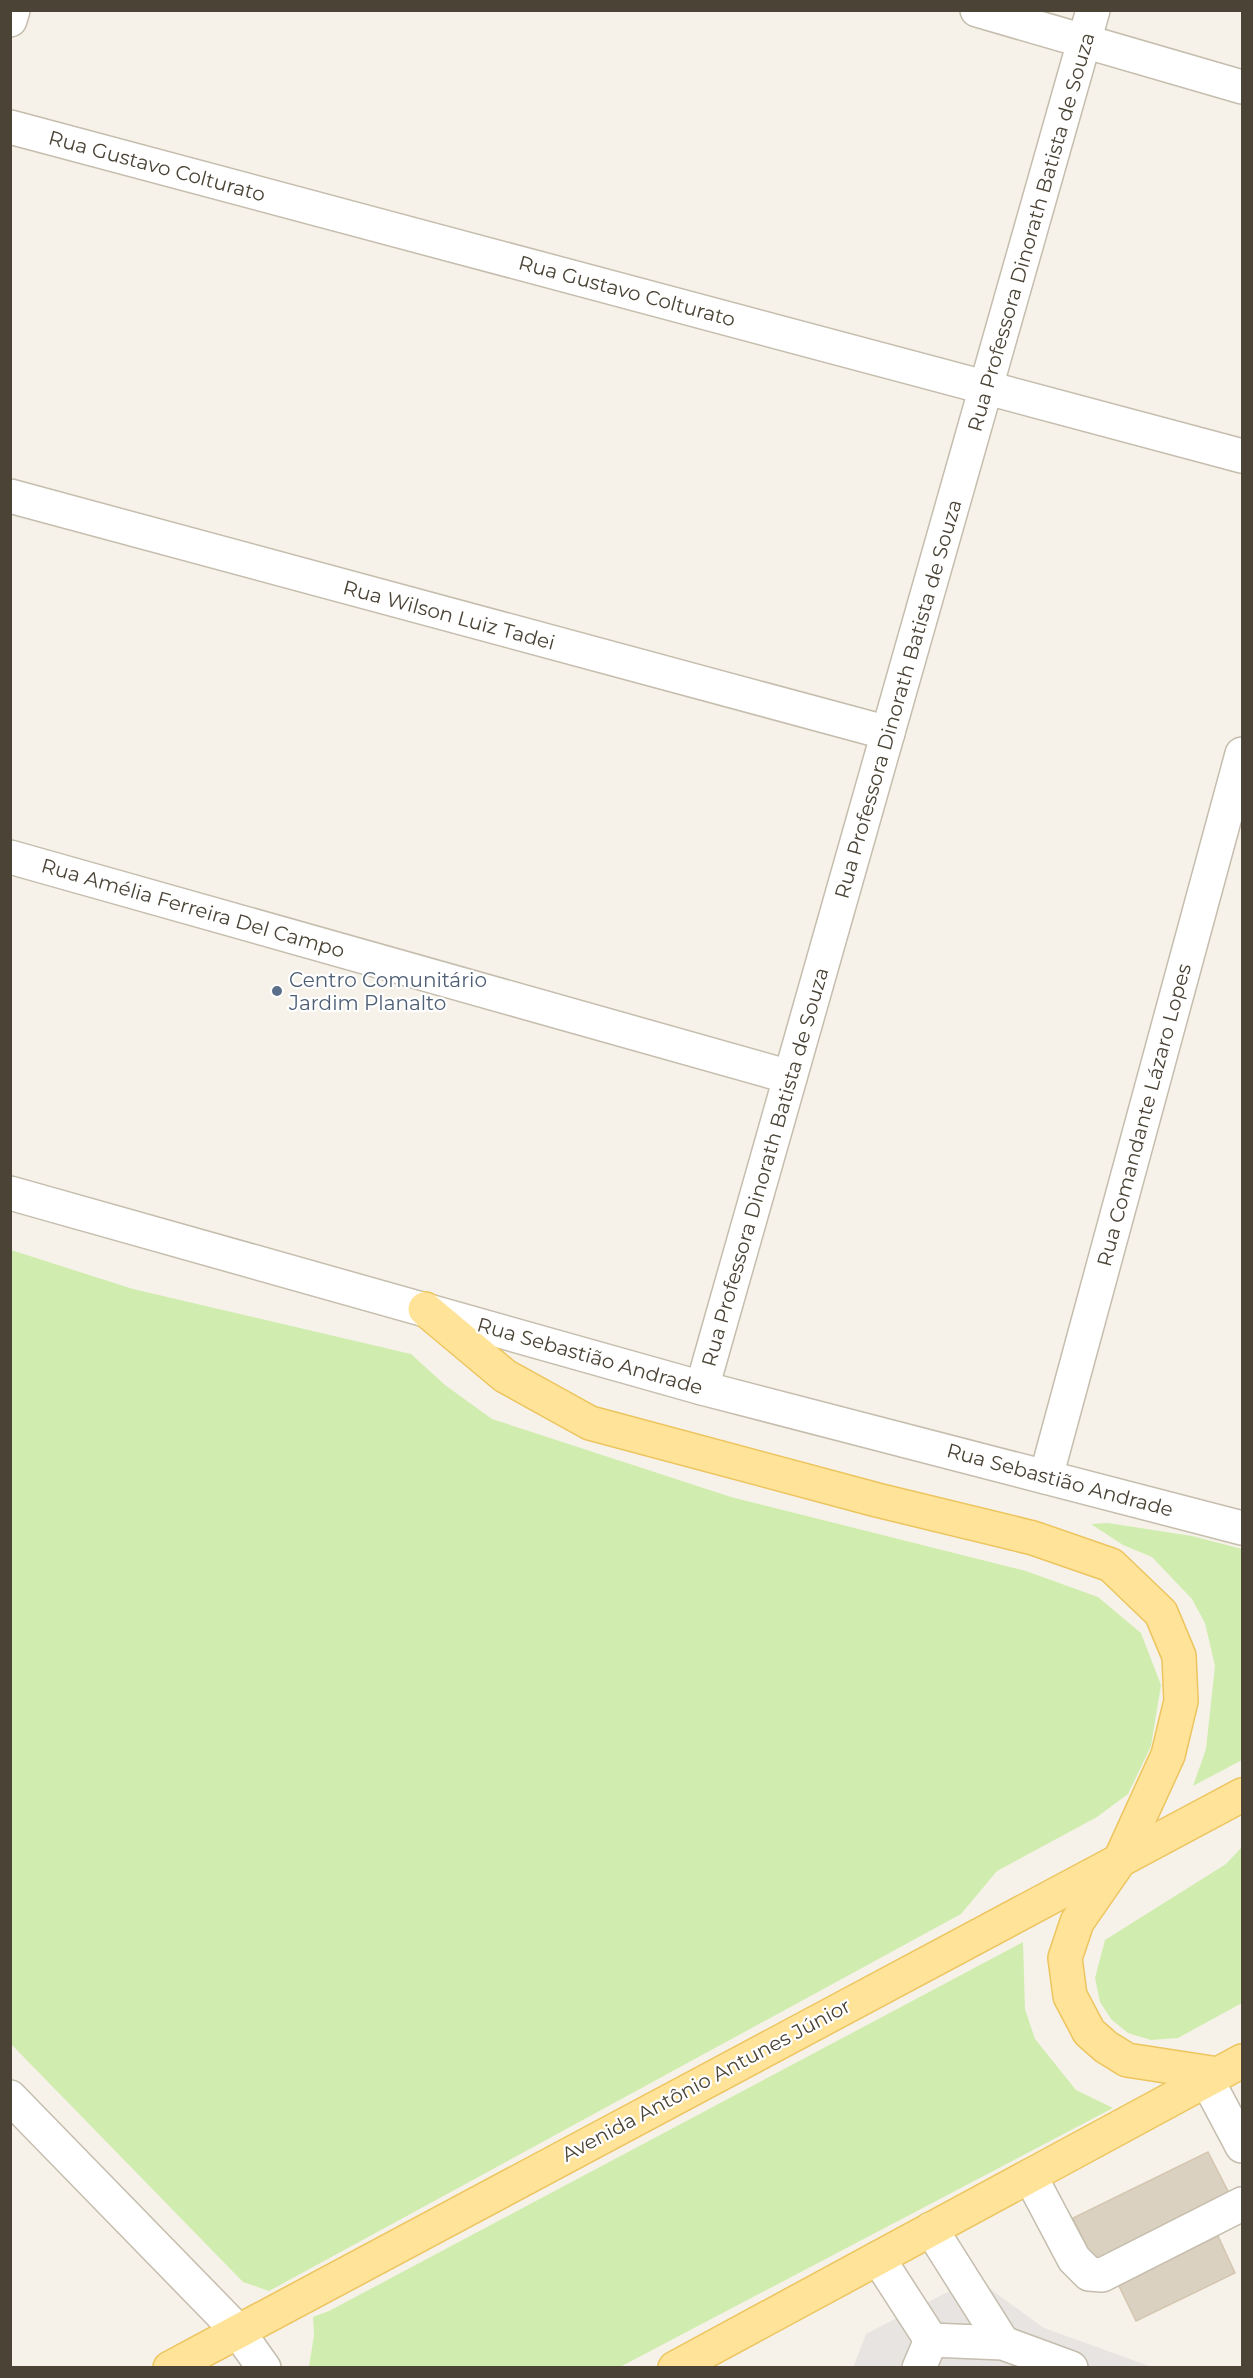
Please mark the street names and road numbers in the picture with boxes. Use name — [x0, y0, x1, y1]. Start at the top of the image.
street label: Rua Professora Dinorath Batista de Souza — [962, 30, 1100, 434]
street label: Rua Gustavo Colturato — [46, 125, 268, 207]
street label: Rua Gustavo Colturato — [516, 250, 738, 332]
street label: Rua Professora Dinorath Batista de Souza — [829, 497, 967, 901]
street label: Rua Wilson Luiz Tadei — [340, 575, 558, 655]
street label: Rua Amélia Ferreira Del Campo — [39, 853, 347, 963]
street label: Rua Comandante Lázaro Lopes — [1092, 961, 1196, 1269]
street label: Rua Professora Dinorath Batista de Souza — [696, 965, 834, 1369]
street label: Rua Sebastião Andrade — [474, 1312, 706, 1400]
street label: Rua Sebastião Andrade — [944, 1438, 1176, 1522]
street label: Avenida Antônio Antunes Júnior — [557, 1993, 855, 2167]

